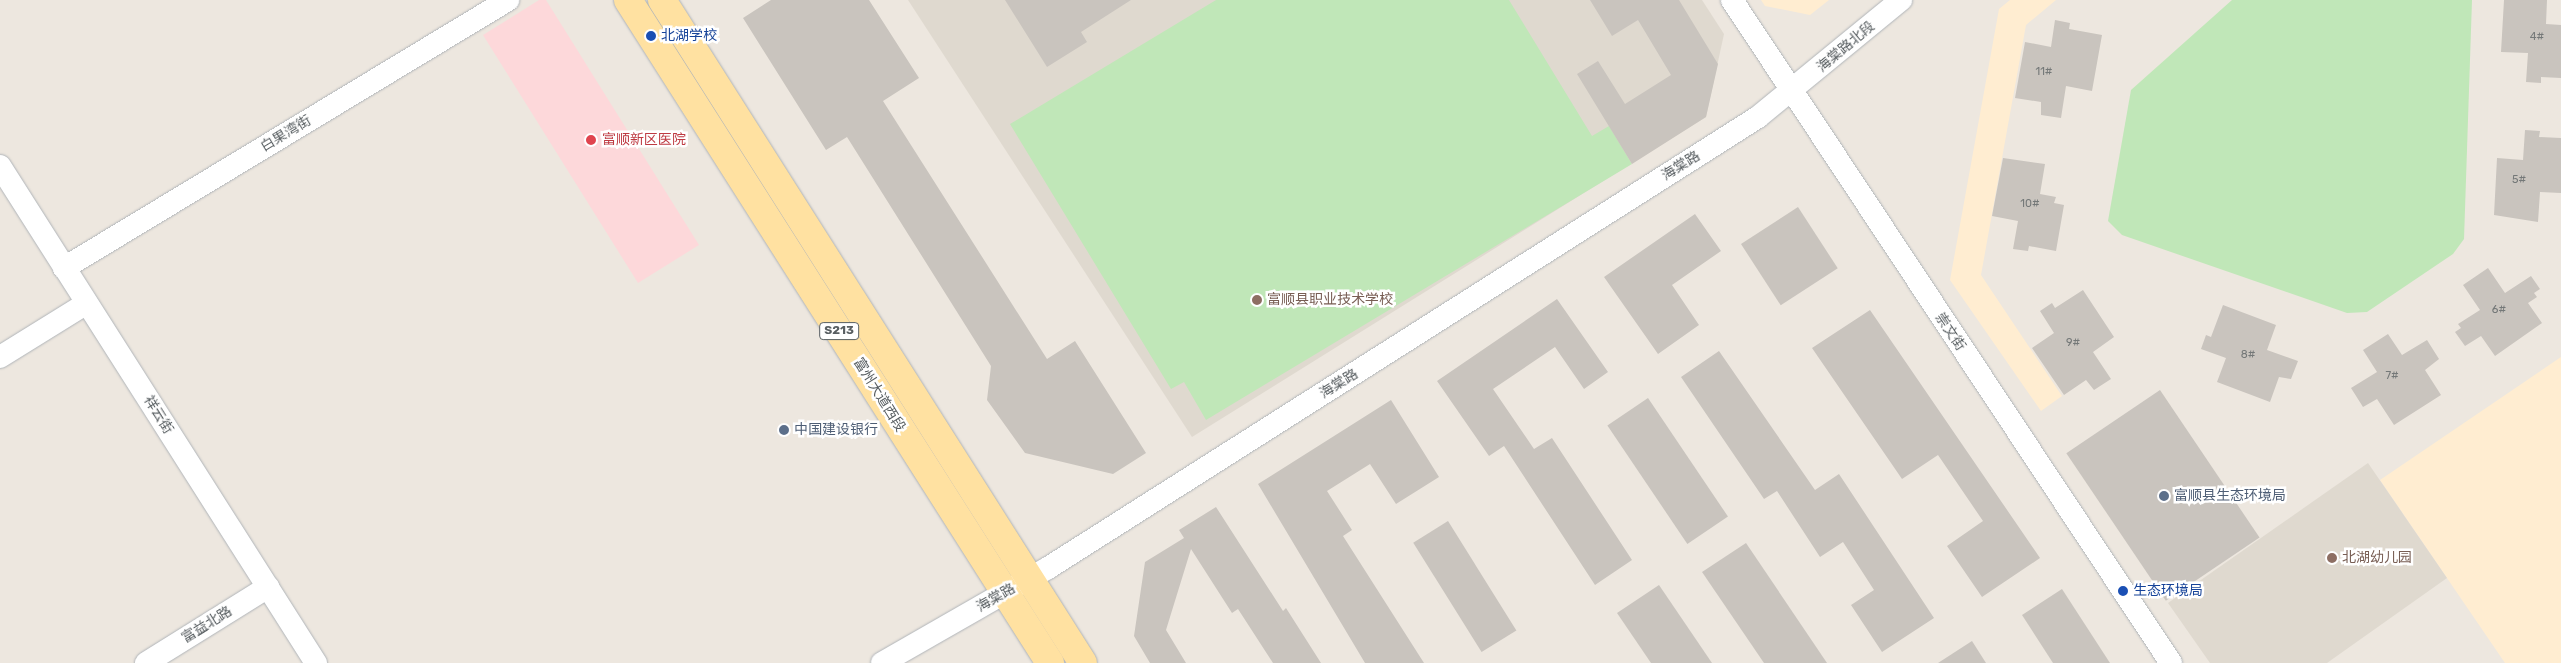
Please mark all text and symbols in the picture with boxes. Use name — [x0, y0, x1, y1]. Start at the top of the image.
street label: 海棠路北段 — [1814, 18, 1878, 76]
place label: 北湖学校 — [661, 28, 717, 44]
marker: 北湖学校 — [645, 30, 657, 42]
house number: 4# — [2530, 30, 2544, 44]
house number: 11# — [2035, 65, 2053, 79]
street label: 白果湾街 — [258, 112, 314, 156]
place label: 富顺新区医院 — [602, 132, 686, 148]
marker: 富顺新区医院 — [584, 133, 598, 147]
street label: 海棠路 — [1659, 148, 1703, 184]
house number: 5# — [2512, 173, 2526, 187]
house number: 10# — [2020, 197, 2040, 211]
place label: 富顺县职业技术学校 — [1267, 292, 1393, 308]
marker: 富顺县职业技术学校 — [1251, 294, 1263, 306]
house number: 6# — [2492, 303, 2506, 317]
street label: 崇文街 — [1931, 310, 1969, 354]
road number: S213 — [819, 322, 859, 341]
house number: 9# — [2066, 336, 2080, 350]
house number: 8# — [2241, 348, 2255, 362]
street label: 富州大道西段 — [850, 355, 908, 435]
street label: 海棠路 — [1317, 366, 1361, 402]
house number: 7# — [2385, 369, 2399, 383]
street label: 祥云街 — [140, 393, 176, 437]
place label: 中国建设银行 — [794, 422, 878, 438]
marker: 中国建设银行 — [778, 424, 790, 436]
place label: 富顺县生态环境局 — [2174, 488, 2286, 504]
marker: 富顺县生态环境局 — [2158, 490, 2170, 502]
place label: 北湖幼儿园 — [2342, 550, 2412, 566]
marker: 北湖幼儿园 — [2326, 552, 2338, 564]
street label: 海棠路 — [974, 580, 1018, 616]
place label: 生态环境局 — [2133, 583, 2203, 599]
marker: 生态环境局 — [2117, 585, 2129, 597]
street label: 富益北路 — [179, 603, 235, 647]

